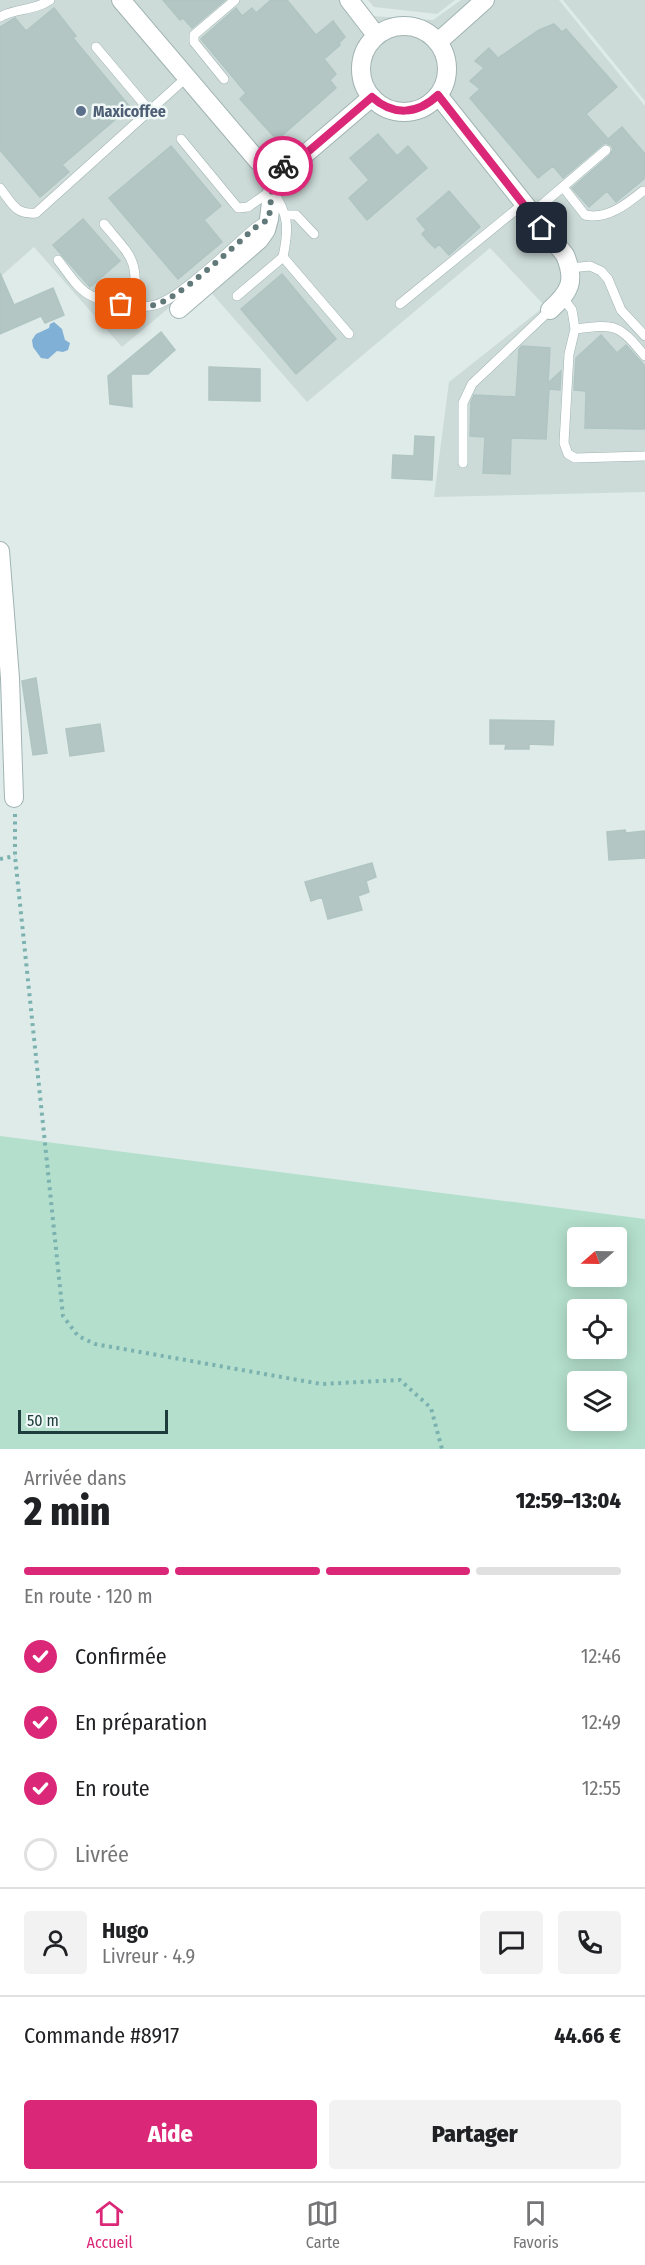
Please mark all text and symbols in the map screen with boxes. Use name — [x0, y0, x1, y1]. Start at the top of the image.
place label: Maxicoffee — [93, 102, 166, 121]
marker: Maxicoffee — [74, 104, 88, 118]
courier — [253, 136, 313, 196]
icon: bike — [267, 150, 300, 183]
pin — [516, 202, 567, 253]
icon: home — [525, 211, 558, 244]
pin — [95, 278, 146, 329]
icon: bag — [104, 287, 137, 320]
north arrow — [567, 1227, 627, 1287]
map controls — [567, 1227, 627, 1431]
button: locate — [567, 1299, 627, 1359]
button: layers — [567, 1371, 627, 1431]
scale bar — [18, 1407, 168, 1434]
text: 50 m — [27, 1411, 59, 1430]
text: Arrivée dans — [24, 1466, 126, 1490]
text: 12:59–13:04 — [516, 1487, 621, 1514]
text: 2 min — [24, 1489, 110, 1535]
text: En route · 120 m — [24, 1584, 153, 1608]
icon: check — [24, 1640, 57, 1673]
text: Confirmée — [75, 1643, 167, 1670]
text: 12:46 — [581, 1644, 621, 1668]
icon: check — [24, 1706, 57, 1739]
text: En préparation — [75, 1709, 207, 1736]
text: 12:49 — [581, 1710, 621, 1734]
icon: check — [24, 1772, 57, 1805]
text: En route — [75, 1775, 150, 1802]
text: 12:55 — [582, 1776, 621, 1800]
text: Livrée — [75, 1841, 129, 1868]
button: person — [24, 1911, 87, 1974]
button: chat — [480, 1911, 543, 1974]
button: phone — [558, 1911, 621, 1974]
text: Hugo — [102, 1917, 149, 1944]
text: Livreur · 4.9 — [102, 1944, 195, 1968]
text: Commande #8917 — [24, 2022, 179, 2049]
text: 44.66 € — [554, 2022, 621, 2049]
button: Aide — [24, 2100, 317, 2169]
button: Partager — [329, 2100, 621, 2169]
tab: Accueil — [86, 2197, 133, 2252]
tab: Carte — [306, 2197, 340, 2252]
tab: Favoris — [513, 2197, 559, 2252]

